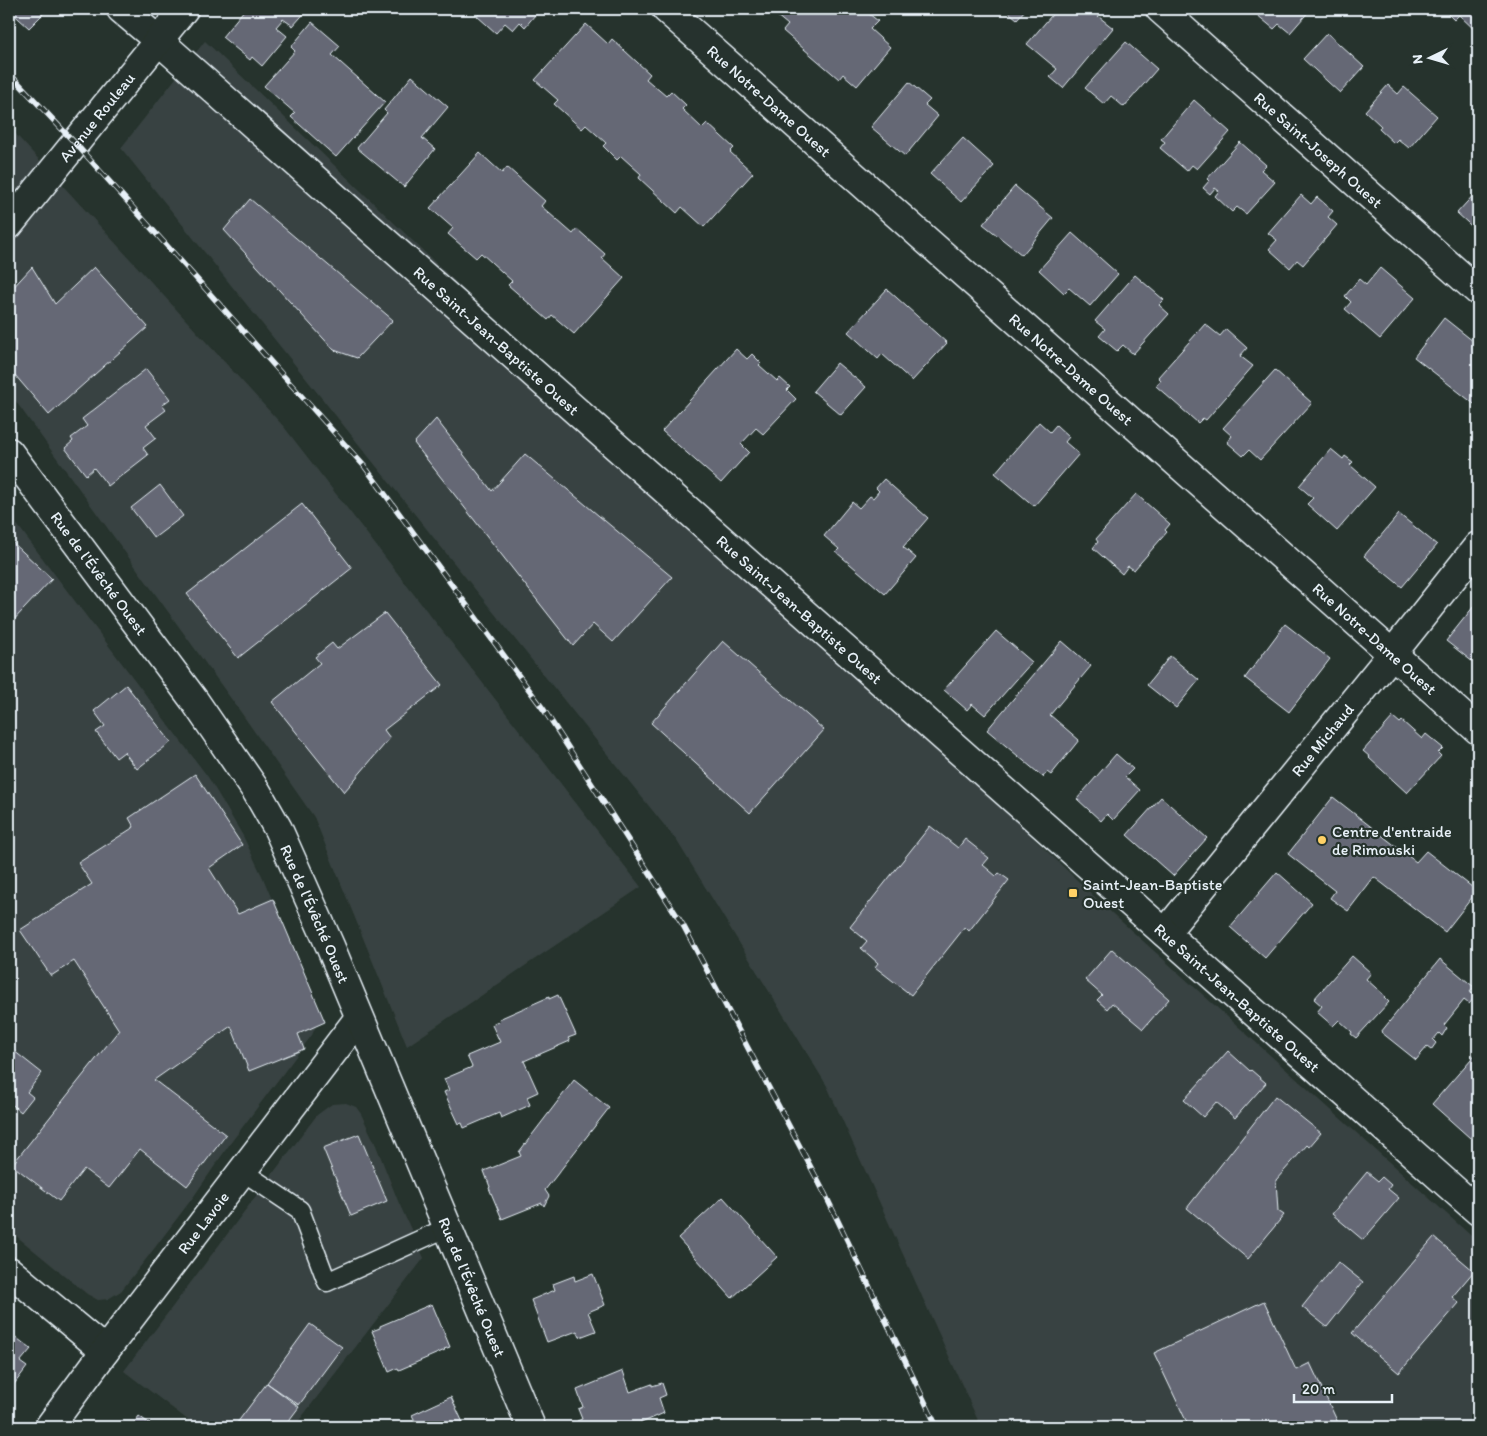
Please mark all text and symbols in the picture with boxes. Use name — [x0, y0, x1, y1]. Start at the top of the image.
north arrow — [1404, 32, 1454, 82]
street label: Rue Notre-Dame Ouest — [703, 41, 835, 161]
text: N — [1409, 54, 1426, 65]
street label: Avenue Rouleau — [55, 68, 139, 166]
street label: Rue Saint-Joseph Ouest — [1251, 88, 1387, 212]
street label: Rue Saint-Jean-Baptiste Ouest — [410, 262, 583, 419]
street label: Rue Notre-Dame Ouest — [1005, 309, 1137, 429]
street label: Rue de l'Évêché Ouest — [47, 507, 152, 639]
street label: Rue Saint-Jean-Baptiste Ouest — [713, 531, 886, 688]
street label: Rue Notre-Dame Ouest — [1309, 578, 1441, 698]
street label: Rue Michaud — [1287, 699, 1358, 780]
place label: Centre d'entraide de Rimouski — [1332, 822, 1452, 859]
marker: Centre d'entraide de Rimouski — [1316, 834, 1328, 846]
street label: Rue de l'Évêché Ouest — [277, 841, 354, 986]
place label: Saint-Jean-Baptiste Ouest — [1083, 875, 1223, 912]
marker: Saint-Jean-Baptiste Ouest — [1067, 887, 1079, 899]
street label: Rue Saint-Jean-Baptiste Ouest — [1151, 919, 1324, 1076]
street label: Rue Lavoie — [173, 1187, 233, 1257]
street label: Rue de l'Évêché Ouest — [435, 1214, 510, 1360]
scale bar — [1294, 1371, 1392, 1403]
text: 20 m — [1302, 1380, 1336, 1398]

